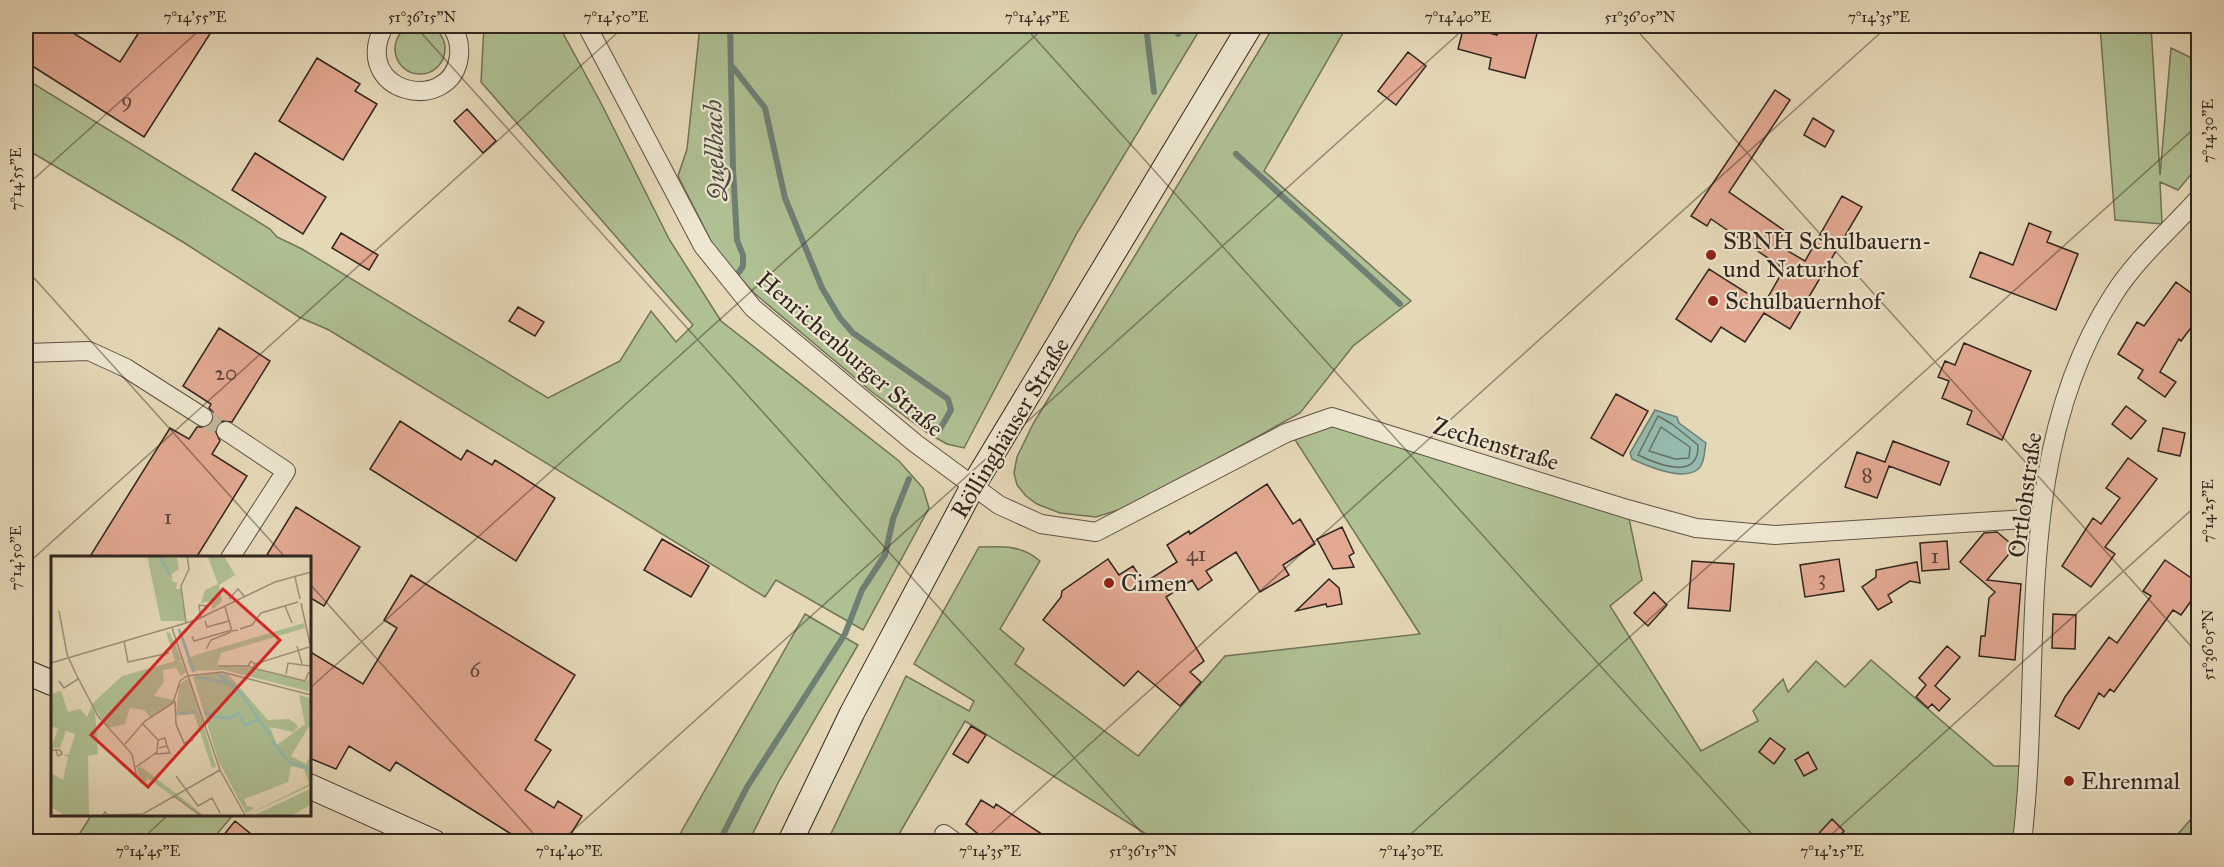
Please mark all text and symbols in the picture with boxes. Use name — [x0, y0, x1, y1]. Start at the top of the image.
text: 7°14'55"E — [163, 8, 227, 26]
text: 51°36'15"N — [388, 8, 456, 26]
text: 7°14'50"E — [584, 8, 649, 26]
text: 7°14'45"E — [1005, 8, 1070, 26]
text: 7°14'40"E — [1425, 8, 1491, 26]
text: 51°36'05"N — [1604, 8, 1676, 26]
text: 7°14'35"E — [1848, 8, 1910, 26]
house number: 9 — [121, 87, 133, 113]
water label: Quellbach — [696, 99, 732, 203]
text: 7°14'30"E — [2199, 99, 2217, 163]
text: 7°14'55"E — [7, 147, 25, 211]
place label: SBNH Schulbauern- und Naturhof — [1723, 226, 1932, 284]
marker: SBNH Schulbauern- und Naturhof — [1704, 248, 1718, 262]
street label: Henrichenburger Straße — [750, 265, 950, 443]
place label: Schulbauernhof — [1725, 286, 1885, 316]
marker: Schulbauernhof — [1706, 294, 1720, 308]
street label: Röllinghäuser Straße — [944, 332, 1076, 524]
house number: 20 — [215, 360, 237, 386]
street label: Zechenstraße — [1429, 411, 1563, 477]
street label: Ortlohstraße — [2001, 430, 2049, 560]
house number: 8 — [1861, 462, 1873, 488]
text: 7°14'25"E — [2199, 479, 2217, 543]
house number: 1 — [164, 504, 172, 530]
text: 7°14'50"E — [7, 525, 25, 590]
house number: 41 — [1186, 541, 1206, 567]
house number: 1 — [1931, 543, 1939, 569]
inset map — [51, 556, 310, 816]
house number: 3 — [1818, 565, 1826, 591]
place label: Cimen — [1121, 568, 1187, 598]
marker: Cimen — [1102, 576, 1116, 590]
text: 51°36'05"N — [2199, 609, 2217, 681]
house number: 6 — [470, 657, 482, 683]
place label: Ehrenmal — [2081, 766, 2181, 796]
marker: Ehrenmal — [2062, 774, 2076, 788]
text: 7°14'45"E — [116, 842, 181, 860]
text: 7°14'40"E — [536, 842, 602, 860]
text: 7°14'35"E — [959, 842, 1021, 860]
text: 51°36'15"N — [1109, 842, 1177, 860]
text: 7°14'30"E — [1379, 842, 1443, 860]
text: 7°14'25"E — [1800, 842, 1864, 860]

